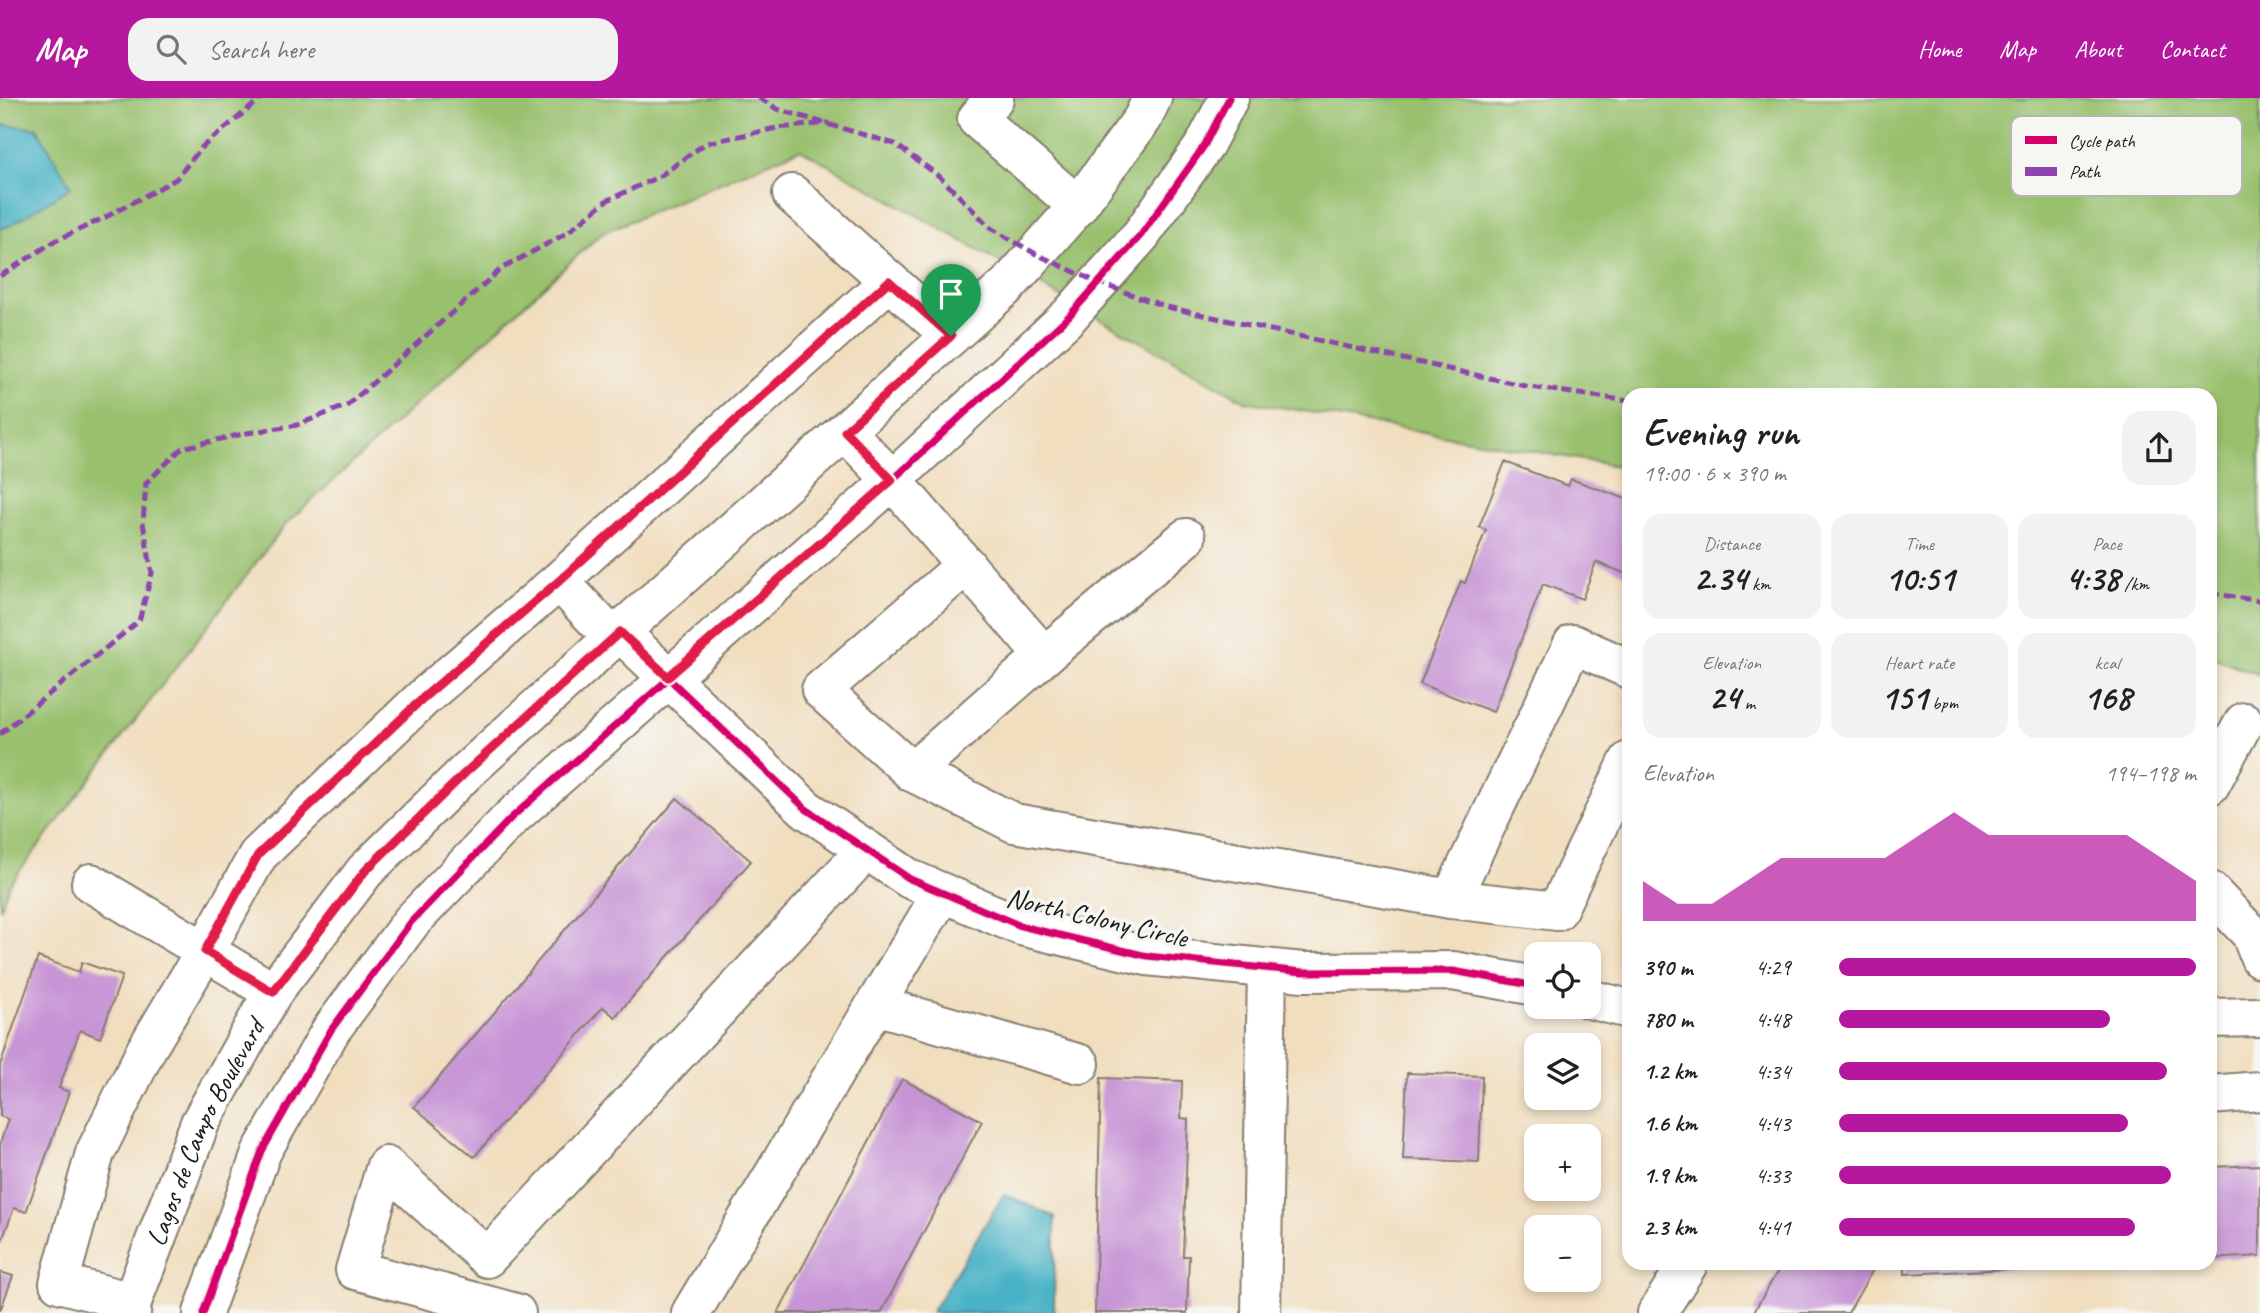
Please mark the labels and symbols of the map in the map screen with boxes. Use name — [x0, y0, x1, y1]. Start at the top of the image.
legend — [2011, 116, 2242, 196]
text: Cycle path — [2069, 129, 2135, 153]
text: Path — [2069, 160, 2102, 184]
pin — [921, 264, 981, 336]
street label: North Colony Circle — [1003, 879, 1193, 955]
street label: Lagos de Campo Boulevard — [138, 1009, 274, 1250]

